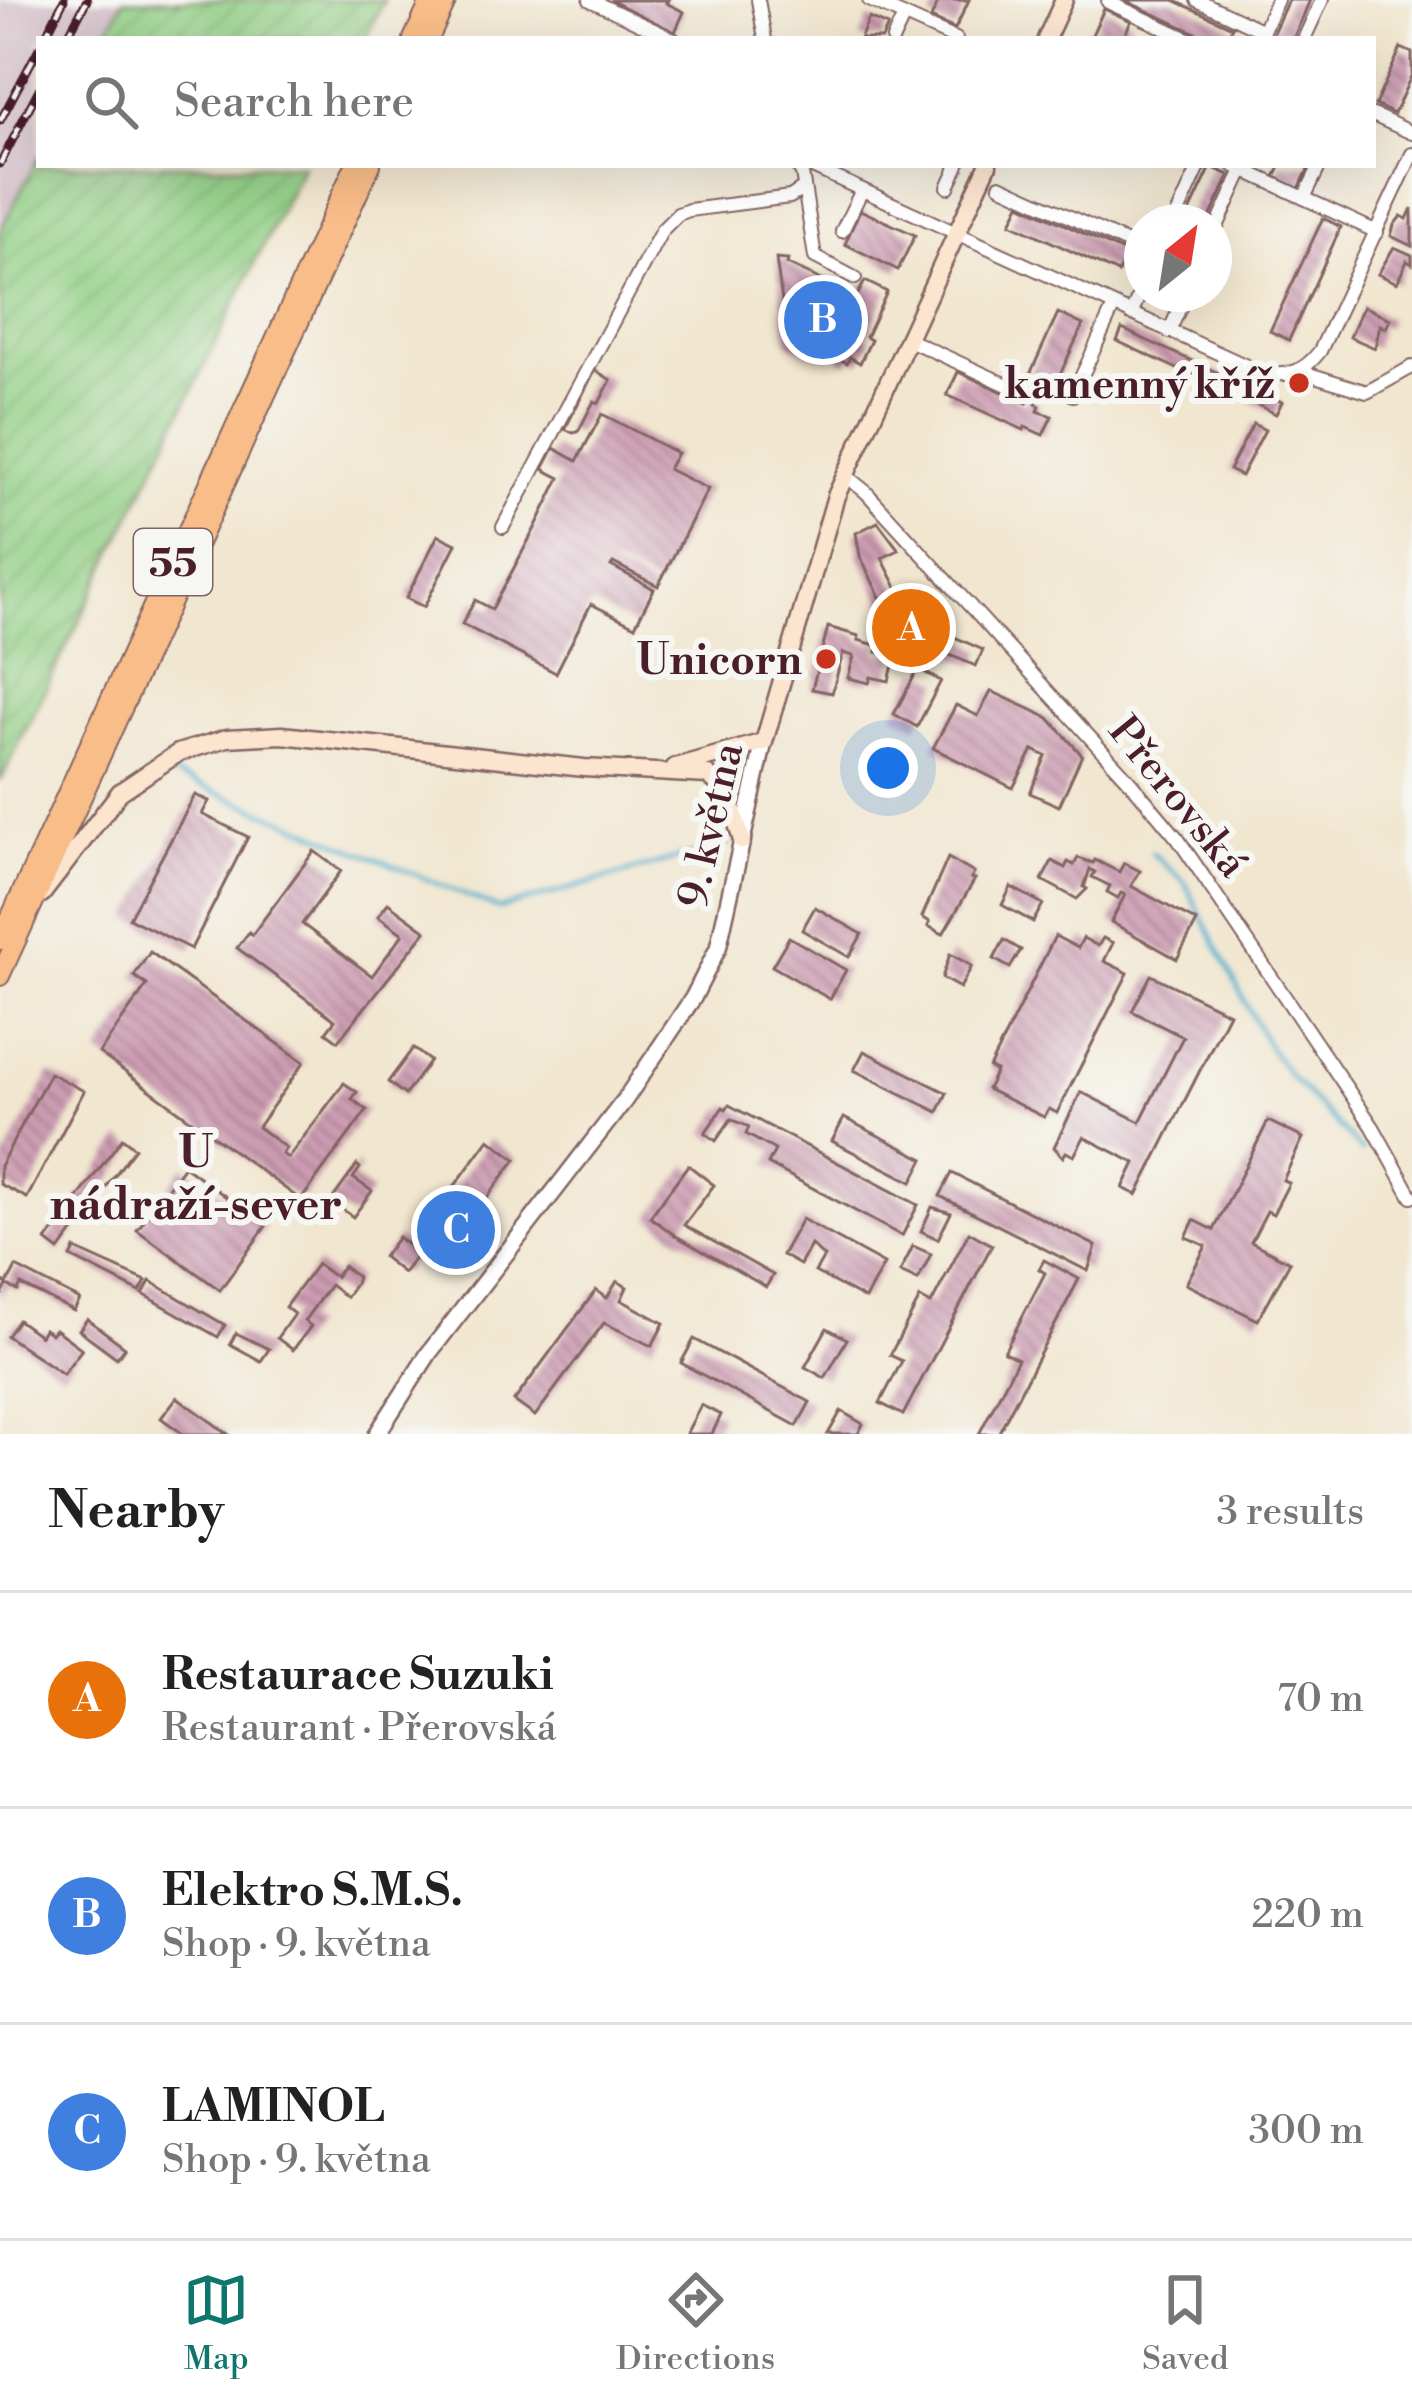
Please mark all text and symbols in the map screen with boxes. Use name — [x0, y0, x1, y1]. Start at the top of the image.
search box — [36, 36, 1376, 168]
icon: search — [78, 69, 144, 135]
text: Search here — [174, 74, 414, 131]
north arrow — [1124, 204, 1232, 312]
pin: B — [784, 275, 862, 365]
place label: kamenný kříž — [1004, 359, 1275, 412]
marker: kamenný kříž — [1286, 370, 1312, 396]
road number: 55 — [134, 529, 212, 595]
pin: A — [872, 583, 950, 673]
place label: Unicorn — [637, 635, 802, 688]
marker: Unicorn — [813, 646, 839, 672]
street label: Přerovská — [1096, 706, 1259, 889]
street label: 9. května — [667, 737, 756, 913]
your location — [858, 738, 918, 798]
district label: U nádraží-sever — [50, 1125, 342, 1234]
pin: C — [417, 1185, 495, 1275]
text: Nearby — [48, 1480, 224, 1544]
text: 3 results — [1216, 1488, 1364, 1537]
text: Restaurace Suzuki — [162, 1647, 554, 1704]
text: A — [73, 1675, 101, 1724]
text: 70 m — [1277, 1675, 1364, 1724]
text: Restaurant · Přerovská — [162, 1704, 556, 1753]
text: Elektro S.M.S. — [162, 1863, 463, 1920]
text: B — [72, 1891, 102, 1940]
text: 220 m — [1251, 1891, 1364, 1940]
text: Shop · 9. května — [162, 1920, 431, 1969]
text: LAMINOL — [162, 2079, 385, 2136]
text: C — [73, 2107, 101, 2156]
text: 300 m — [1249, 2107, 1364, 2156]
text: Shop · 9. května — [162, 2136, 431, 2185]
tab: Map — [183, 2267, 249, 2380]
tab: Directions — [616, 2267, 775, 2380]
tab: Saved — [1142, 2267, 1229, 2380]

